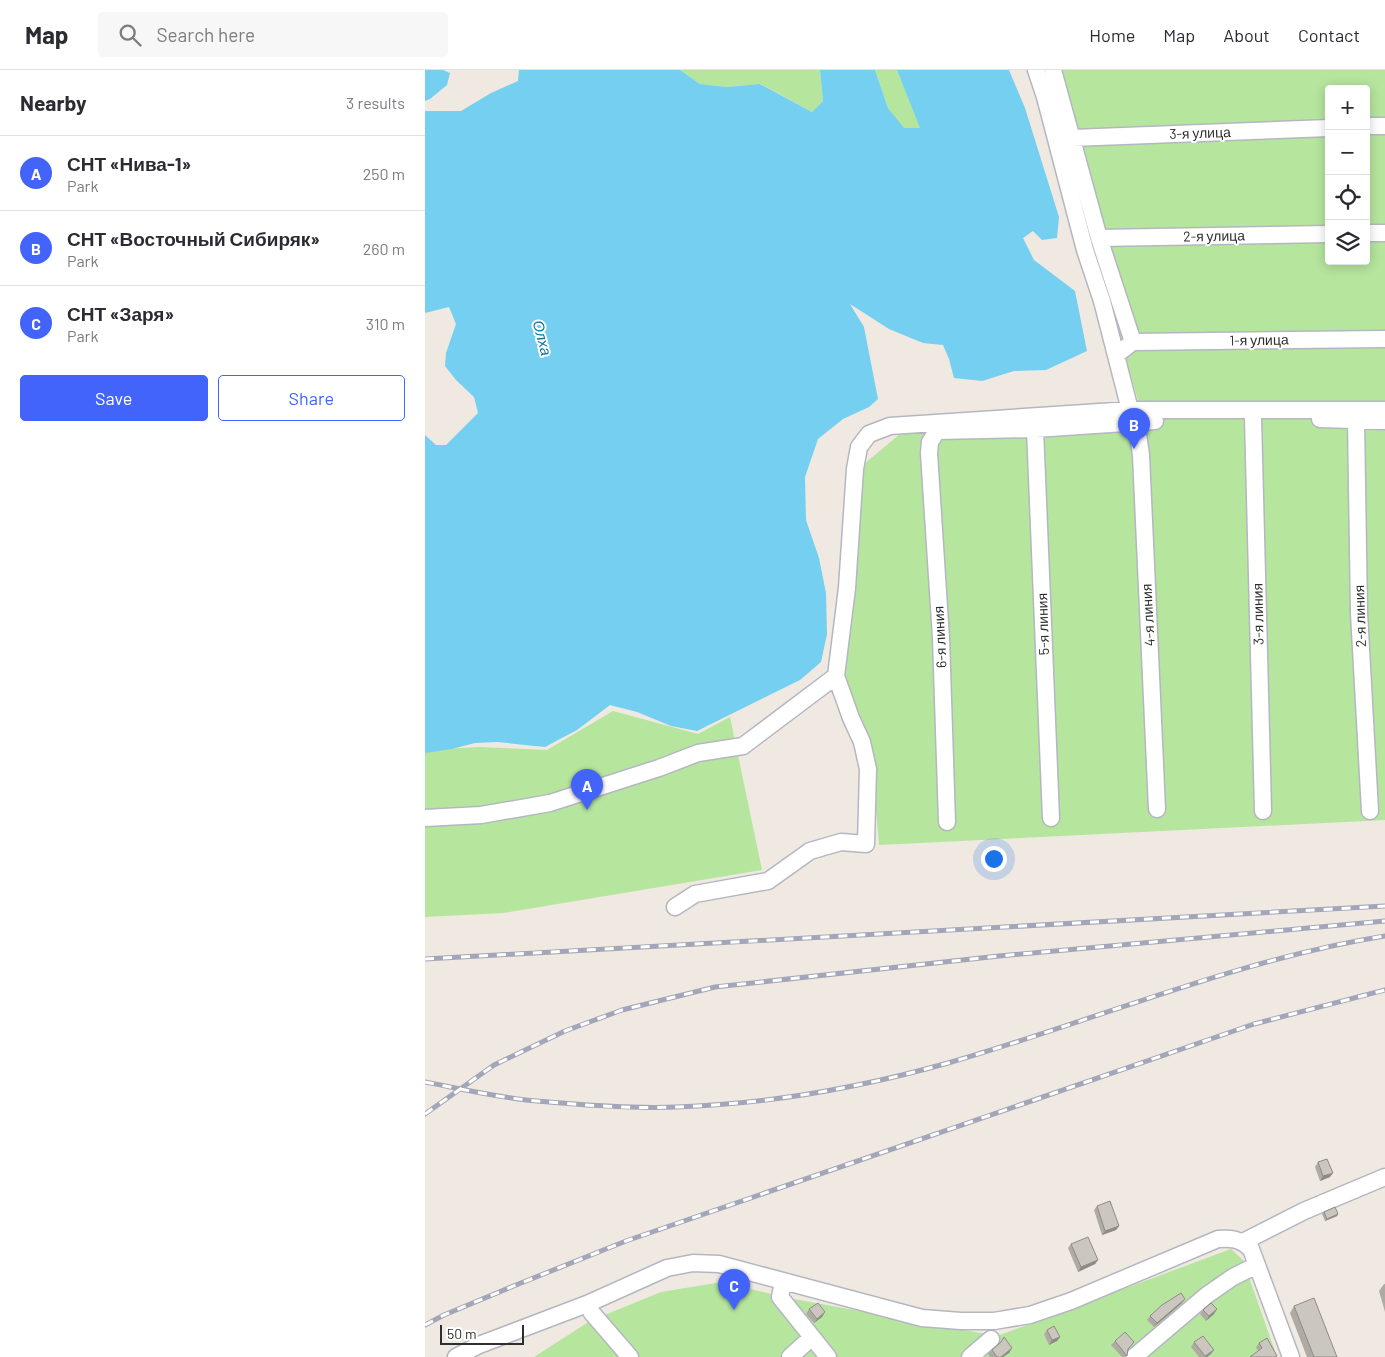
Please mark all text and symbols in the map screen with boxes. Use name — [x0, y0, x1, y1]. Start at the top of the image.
search box — [98, 12, 448, 57]
text: Map — [25, 20, 68, 49]
icon: search — [116, 21, 144, 49]
text: Search here — [156, 23, 255, 46]
text: Home — [1089, 24, 1135, 46]
text: Map — [1163, 24, 1195, 46]
text: About — [1223, 24, 1270, 46]
text: Contact — [1298, 24, 1360, 46]
map controls — [1325, 85, 1370, 265]
button: + — [1325, 85, 1370, 130]
text: Nearby — [20, 90, 86, 115]
text: 3 results — [346, 93, 405, 112]
street label: 3-я улица — [1169, 123, 1231, 142]
button: − — [1325, 130, 1370, 175]
text: СНТ «Нива-1» — [67, 152, 191, 175]
text: A — [31, 164, 41, 183]
text: 250 m — [363, 164, 405, 183]
button: locate — [1325, 175, 1370, 220]
text: Park — [67, 176, 98, 195]
button: layers — [1325, 220, 1370, 265]
street label: 2-я улица — [1183, 226, 1245, 245]
text: СНТ «Восточный Сибиряк» — [67, 227, 320, 250]
text: B — [31, 239, 41, 258]
text: 260 m — [363, 239, 405, 258]
text: Park — [67, 251, 98, 270]
text: СНТ «Заря» — [67, 302, 174, 325]
text: C — [31, 314, 41, 333]
text: 310 m — [366, 314, 405, 333]
water label: Олха — [530, 318, 556, 357]
text: Park — [67, 326, 98, 345]
street label: 1-я улица — [1229, 330, 1289, 349]
button: Save — [20, 375, 208, 421]
button: Share — [218, 375, 405, 421]
pin: B — [1118, 408, 1150, 449]
street label: 4-я линия — [1137, 583, 1158, 647]
street label: 3-я линия — [1248, 583, 1267, 645]
street label: 2-я линия — [1350, 584, 1369, 648]
street label: 5-я линия — [1033, 593, 1052, 655]
street label: 6-я линия — [929, 606, 950, 669]
pin: A — [571, 769, 603, 810]
your location — [981, 846, 1007, 872]
pin: C — [718, 1269, 750, 1310]
scale bar — [440, 1322, 524, 1345]
text: 50 m — [447, 1325, 476, 1342]

